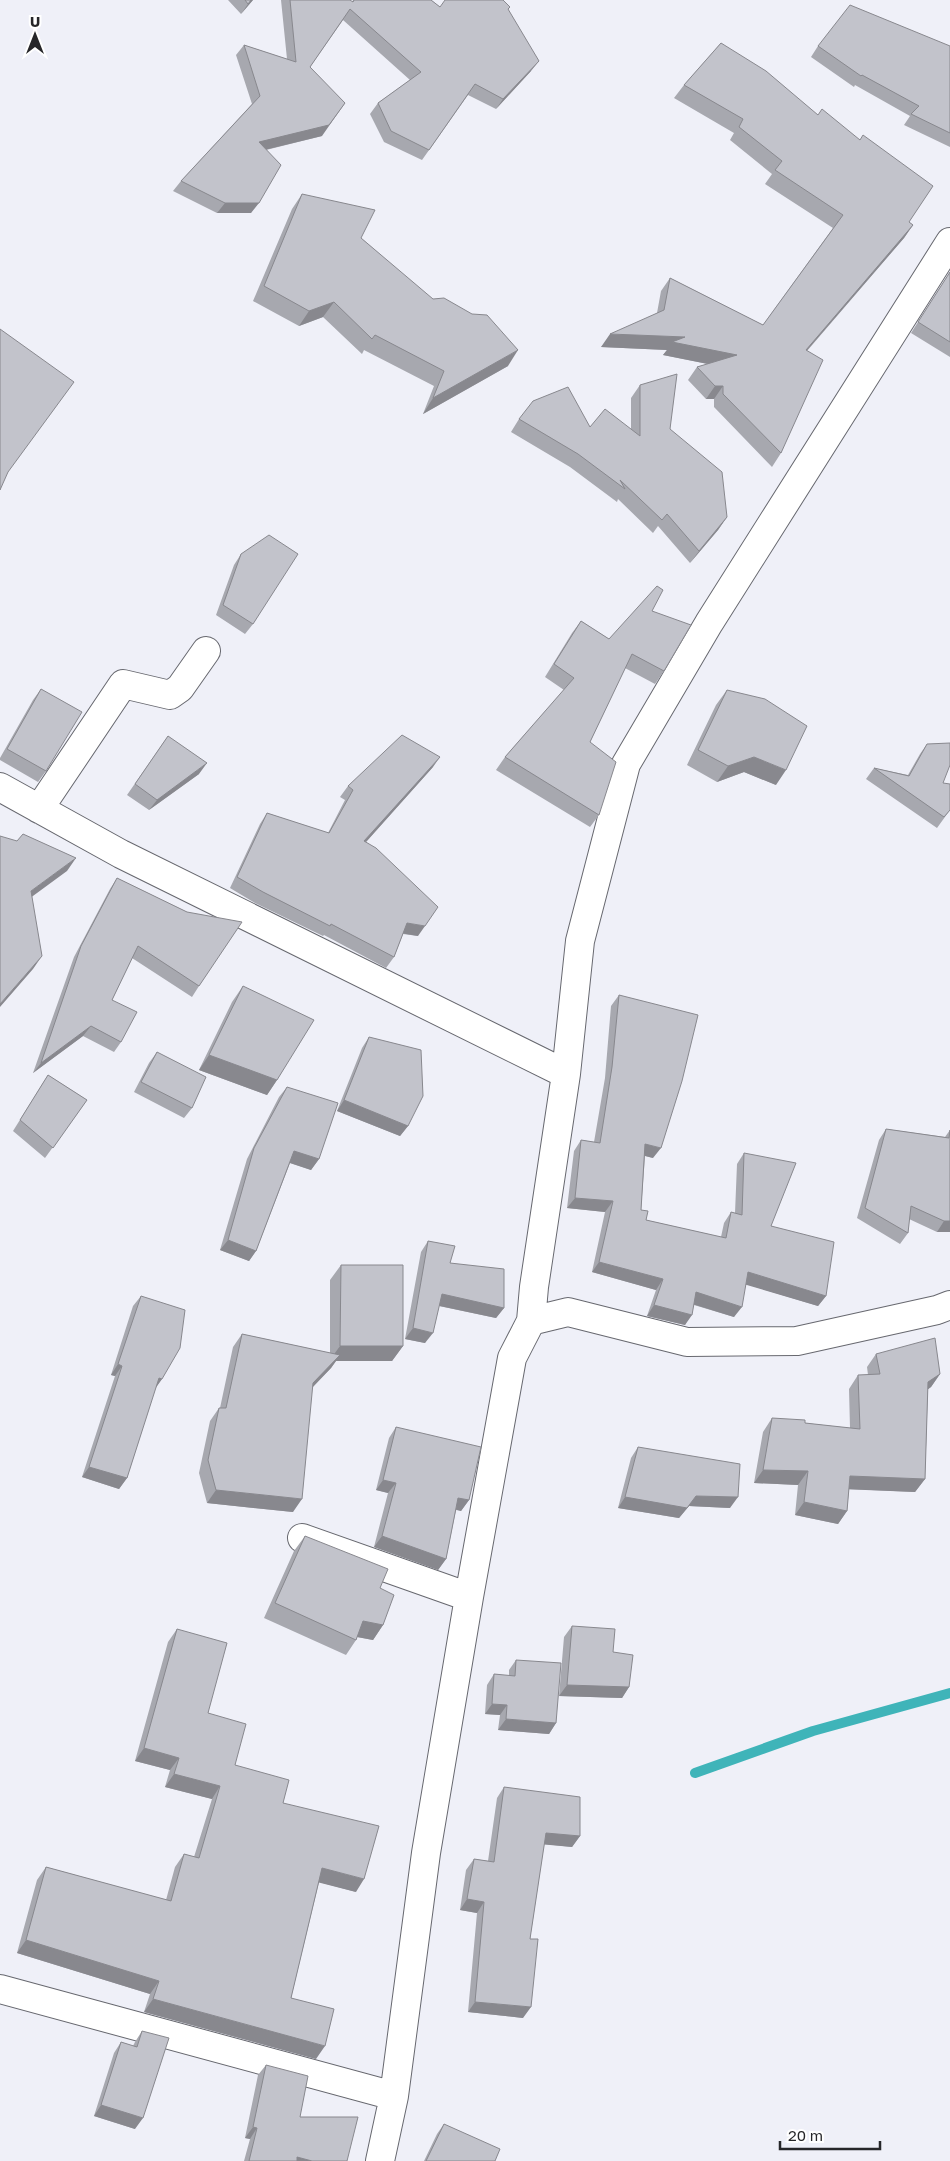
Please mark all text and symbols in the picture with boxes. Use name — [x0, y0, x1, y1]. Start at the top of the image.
north arrow — [10, 10, 60, 60]
text: U — [30, 13, 40, 30]
scale bar — [780, 2118, 880, 2150]
text: 20 m — [788, 2126, 823, 2144]

